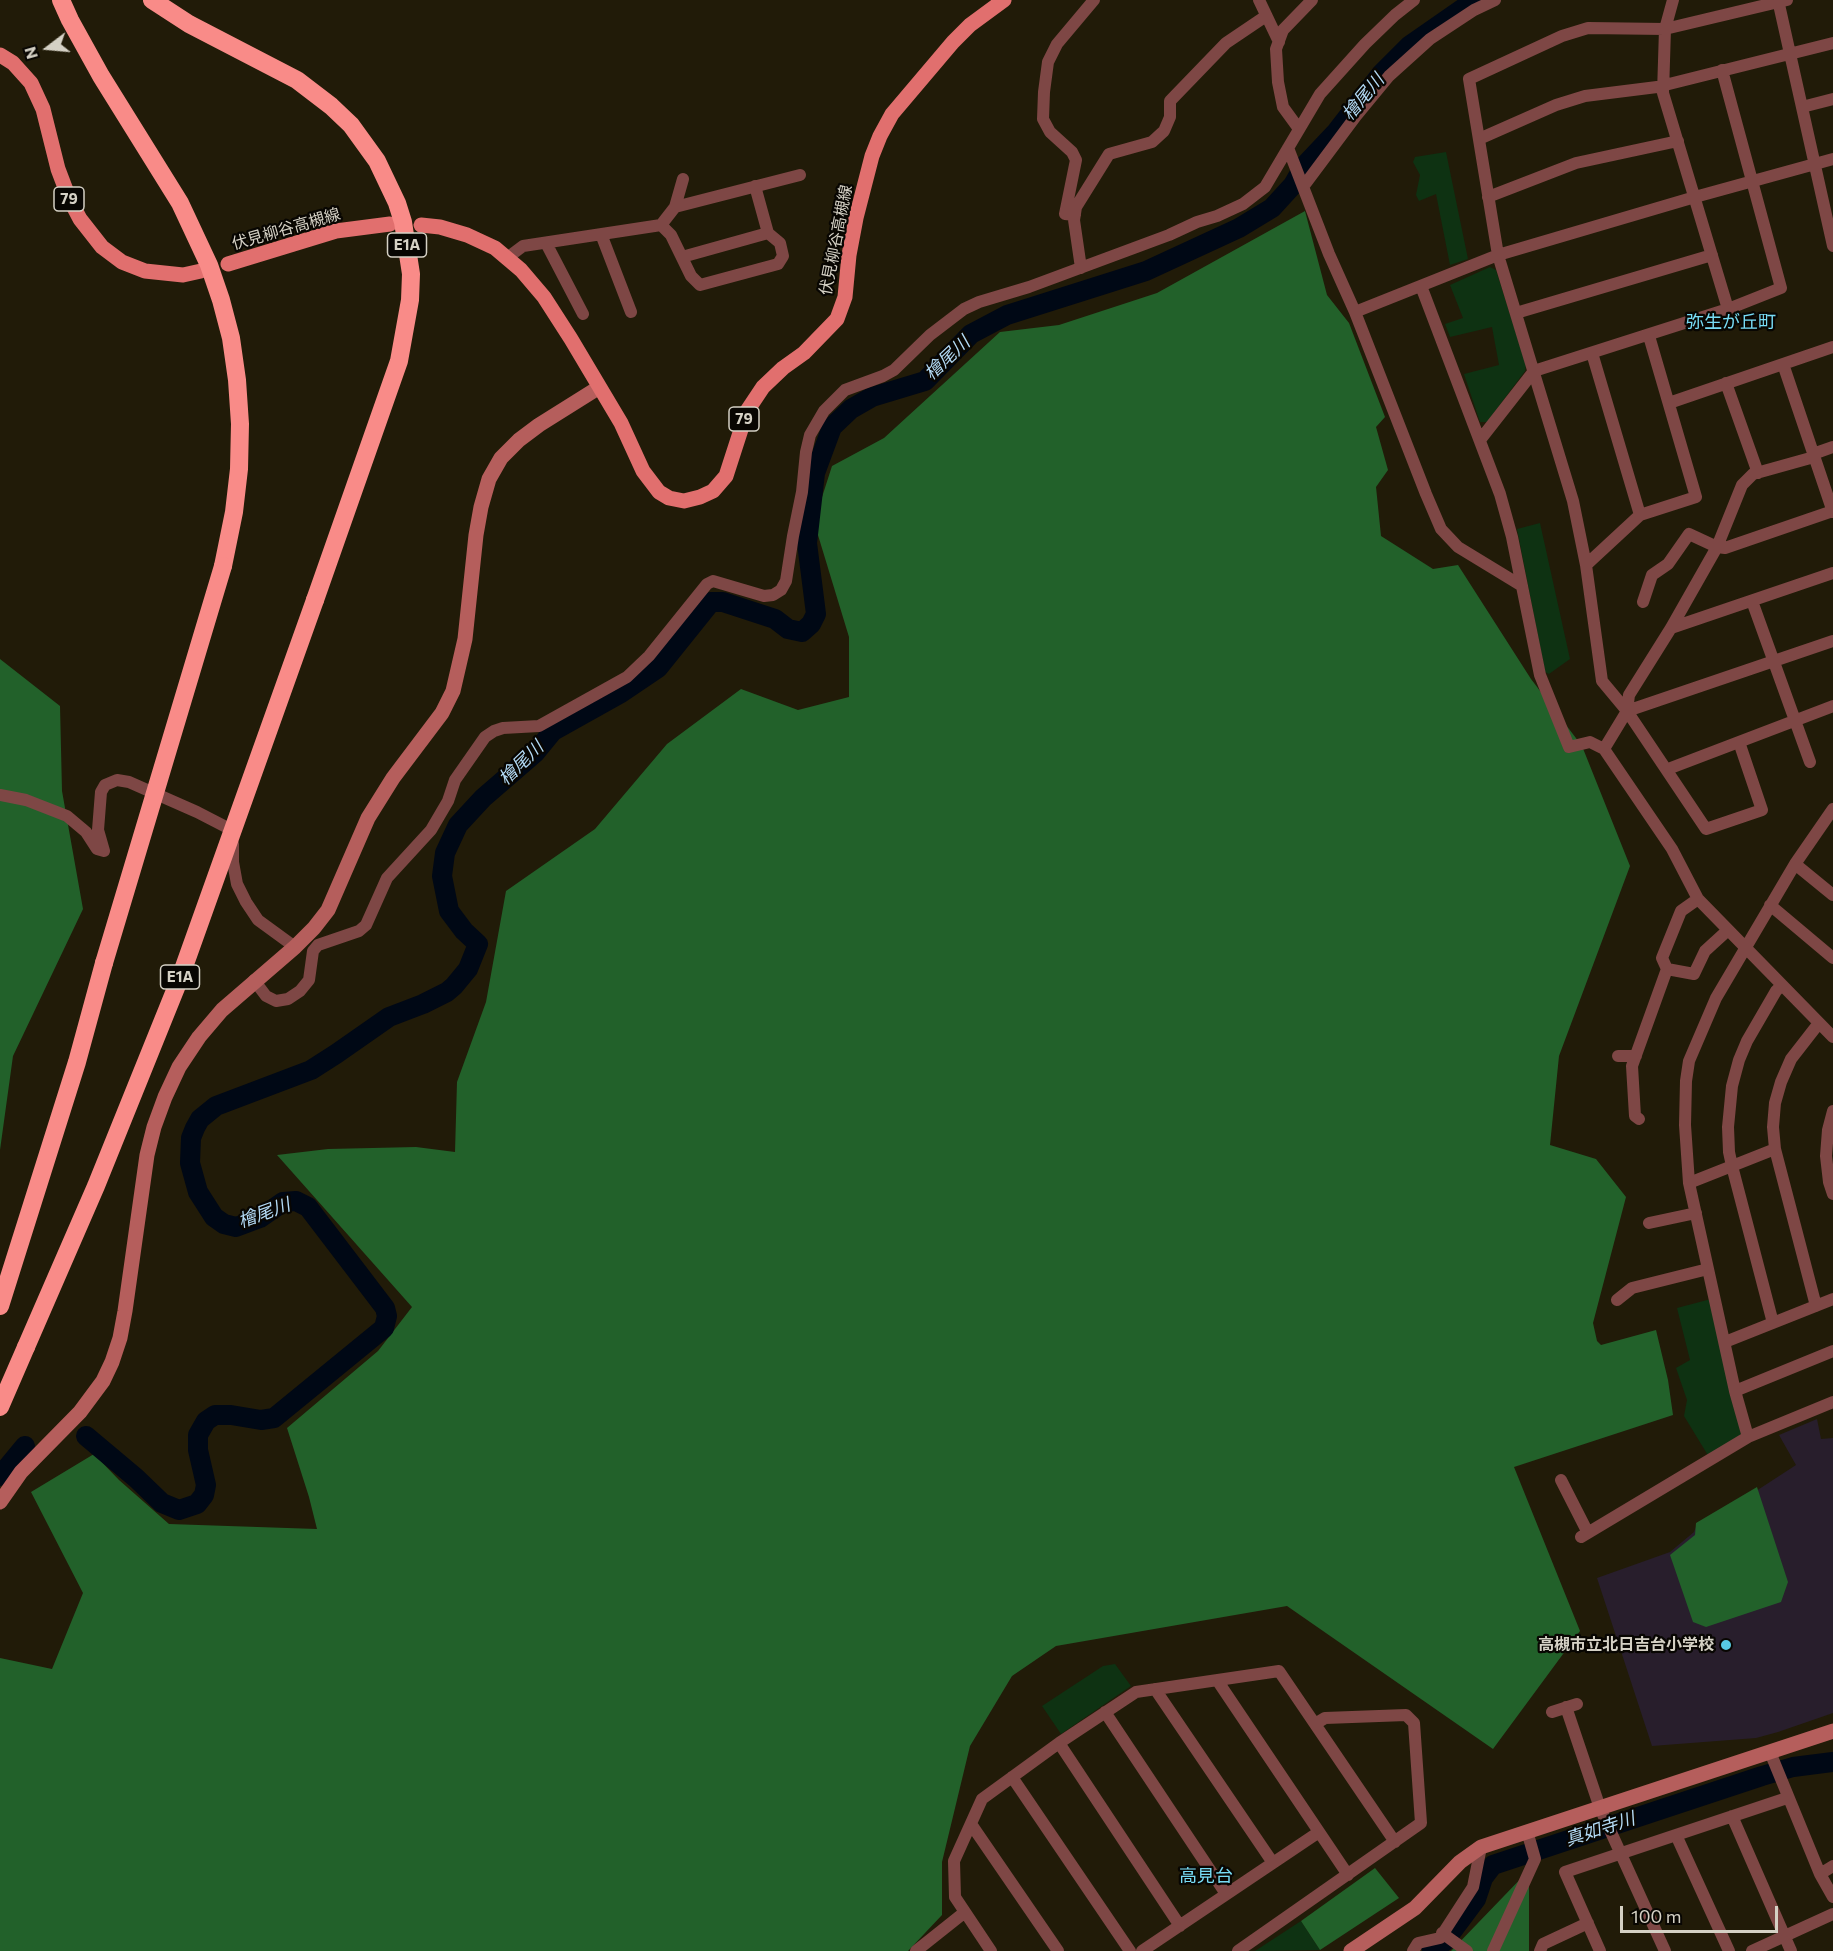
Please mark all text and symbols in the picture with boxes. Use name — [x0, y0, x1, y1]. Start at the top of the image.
north arrow — [18, 18, 78, 78]
text: N — [19, 45, 41, 61]
water label: 檜尾川 — [1337, 69, 1389, 125]
street label: 伏見柳谷高槻線 — [816, 183, 856, 297]
road number: 79 — [54, 187, 84, 211]
street label: 伏見柳谷高槻線 — [230, 204, 342, 254]
road number: E1A — [388, 233, 426, 257]
district label: 弥生が丘町 — [1686, 311, 1776, 333]
water label: 檜尾川 — [920, 332, 974, 384]
road number: 79 — [729, 407, 759, 431]
water label: 檜尾川 — [494, 736, 548, 790]
road number: E1A — [160, 965, 200, 989]
water label: 檜尾川 — [235, 1194, 293, 1232]
place label: 高槻市立北日吉台小学校 — [1538, 1635, 1714, 1655]
marker: 高槻市立北日吉台小学校 — [1719, 1638, 1733, 1652]
water label: 真如寺川 — [1562, 1808, 1638, 1850]
district label: 高見台 — [1179, 1865, 1233, 1887]
scale bar — [1623, 1894, 1780, 1932]
text: 100 m — [1631, 1905, 1681, 1927]

